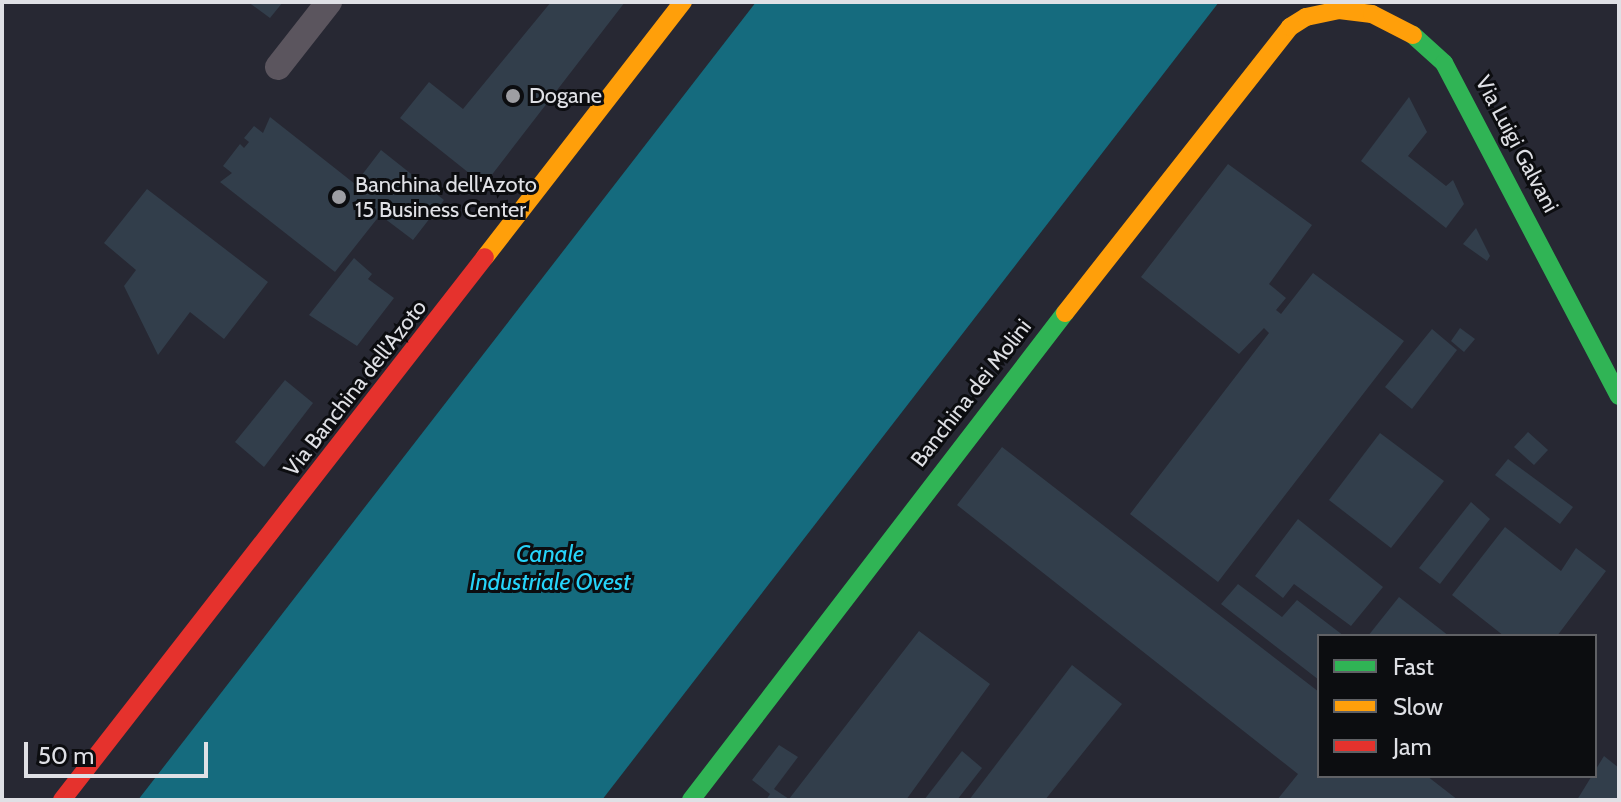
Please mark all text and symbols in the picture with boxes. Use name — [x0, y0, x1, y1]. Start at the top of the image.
street label: Via Luigi Galvani — [1470, 71, 1564, 217]
place label: Dogane — [529, 83, 602, 109]
marker: Dogane — [504, 87, 522, 105]
place label: Banchina dell'Azoto 15 Business Center — [355, 171, 537, 222]
marker: Banchina dell'Azoto 15 Business Center — [330, 188, 348, 206]
street label: Via Banchina dell'Azoto — [278, 295, 432, 481]
street label: Banchina dei Molini — [905, 314, 1037, 472]
water label: Canale Industriale Ovest — [470, 540, 630, 596]
legend — [1317, 634, 1597, 778]
text: Fast — [1393, 652, 1434, 681]
text: Slow — [1393, 692, 1443, 721]
scale bar — [28, 726, 212, 776]
text: Jam — [1393, 732, 1431, 761]
text: 50 m — [38, 741, 94, 770]

